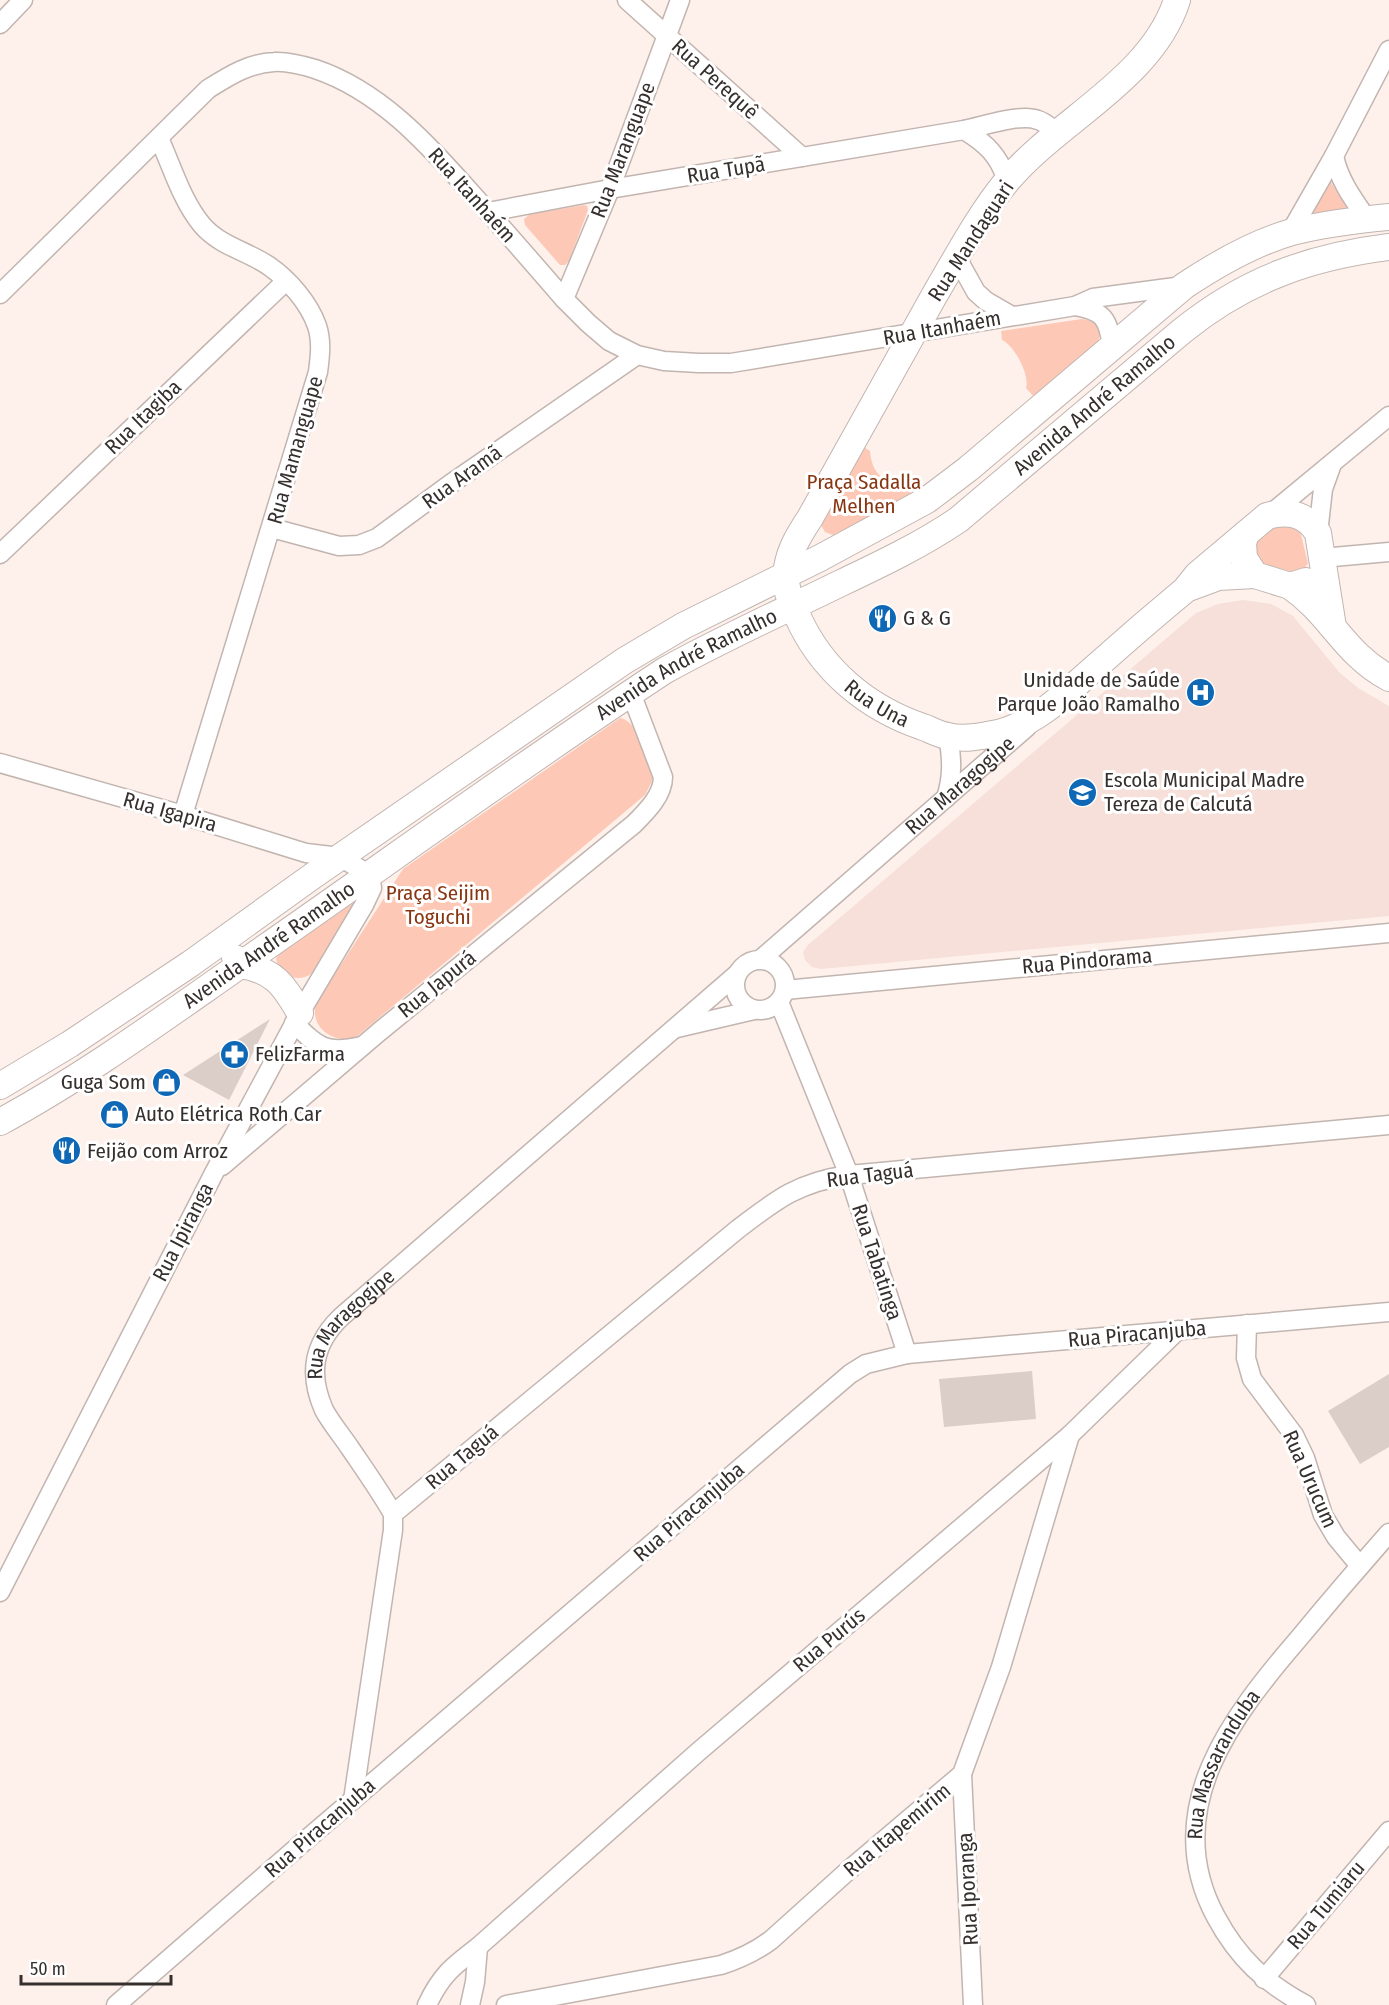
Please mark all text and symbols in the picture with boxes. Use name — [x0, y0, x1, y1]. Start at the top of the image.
street label: Rua Perequê — [666, 33, 764, 125]
street label: Rua Maranguape — [585, 78, 661, 222]
street label: Rua Itanhaém — [422, 142, 522, 248]
street label: Rua Tupã — [685, 151, 767, 189]
street label: Rua Mandaguari — [922, 176, 1020, 306]
street label: Rua Itanhaém — [881, 305, 1003, 351]
street label: Avenida André Ramalho — [1008, 329, 1181, 481]
street label: Rua Mamanguape — [261, 373, 329, 527]
street label: Rua Itagiba — [99, 374, 187, 460]
street label: Rua Aramã — [417, 439, 507, 515]
park label: Praça Sadalla Melhen — [807, 469, 921, 519]
restaurant icon: G & G — [866, 602, 898, 634]
street label: Avenida André Ramalho — [591, 603, 781, 726]
place label: G & G — [903, 605, 951, 631]
place label: Unidade de Saúde Parque João Ramalho — [997, 667, 1180, 717]
street label: Rua Una — [839, 674, 913, 733]
hospital icon: Unidade de Saúde Parque João Ramalho — [1185, 676, 1217, 708]
street label: Rua Maragogipe — [900, 731, 1020, 840]
place label: Escola Municipal Madre Tereza de Calcutá — [1104, 767, 1305, 817]
school or university icon: Escola Municipal Madre Tereza de Calcutá — [1067, 776, 1099, 808]
street label: Rua Igapira — [120, 786, 220, 838]
street label: Avenida André Ramalho — [178, 876, 360, 1014]
park label: Praça Seijim Toguchi — [386, 880, 490, 930]
street label: Rua Pindorama — [1021, 942, 1153, 980]
street label: Rua Japurá — [393, 945, 481, 1023]
pharmacy icon: FelizFarma — [218, 1038, 250, 1070]
place label: FelizFarma — [255, 1041, 345, 1067]
shop icon: Guga Som — [151, 1066, 183, 1098]
place label: Guga Som — [61, 1069, 146, 1095]
shop icon: Auto Elétrica Roth Car — [98, 1098, 130, 1130]
place label: Auto Elétrica Roth Car — [135, 1101, 322, 1127]
restaurant icon: Feijão com Arroz — [50, 1135, 82, 1167]
place label: Feijão com Arroz — [87, 1138, 228, 1164]
street label: Rua Taguá — [825, 1157, 915, 1193]
street label: Rua Ipiranga — [147, 1178, 219, 1286]
street label: Rua Tabatinga — [846, 1200, 908, 1324]
street label: Rua Maragogipe — [302, 1263, 400, 1380]
street label: Rua Piracanjuba — [1067, 1315, 1207, 1353]
street label: Rua Taguá — [420, 1419, 504, 1495]
street label: Rua Urucum — [1277, 1426, 1343, 1532]
street label: Rua Piracanjuba — [628, 1457, 750, 1567]
street label: Rua Purús — [788, 1602, 870, 1678]
street label: Rua Massaranduba — [1182, 1684, 1266, 1840]
street label: Rua Piracanjuba — [259, 1773, 381, 1883]
street label: Rua Itapemirim — [838, 1778, 956, 1882]
street label: Rua Iporanga — [952, 1832, 984, 1946]
street label: Rua Tumiaru — [1281, 1855, 1371, 1955]
scale bar — [21, 1948, 171, 1986]
text: 50 m — [30, 1958, 66, 1980]

